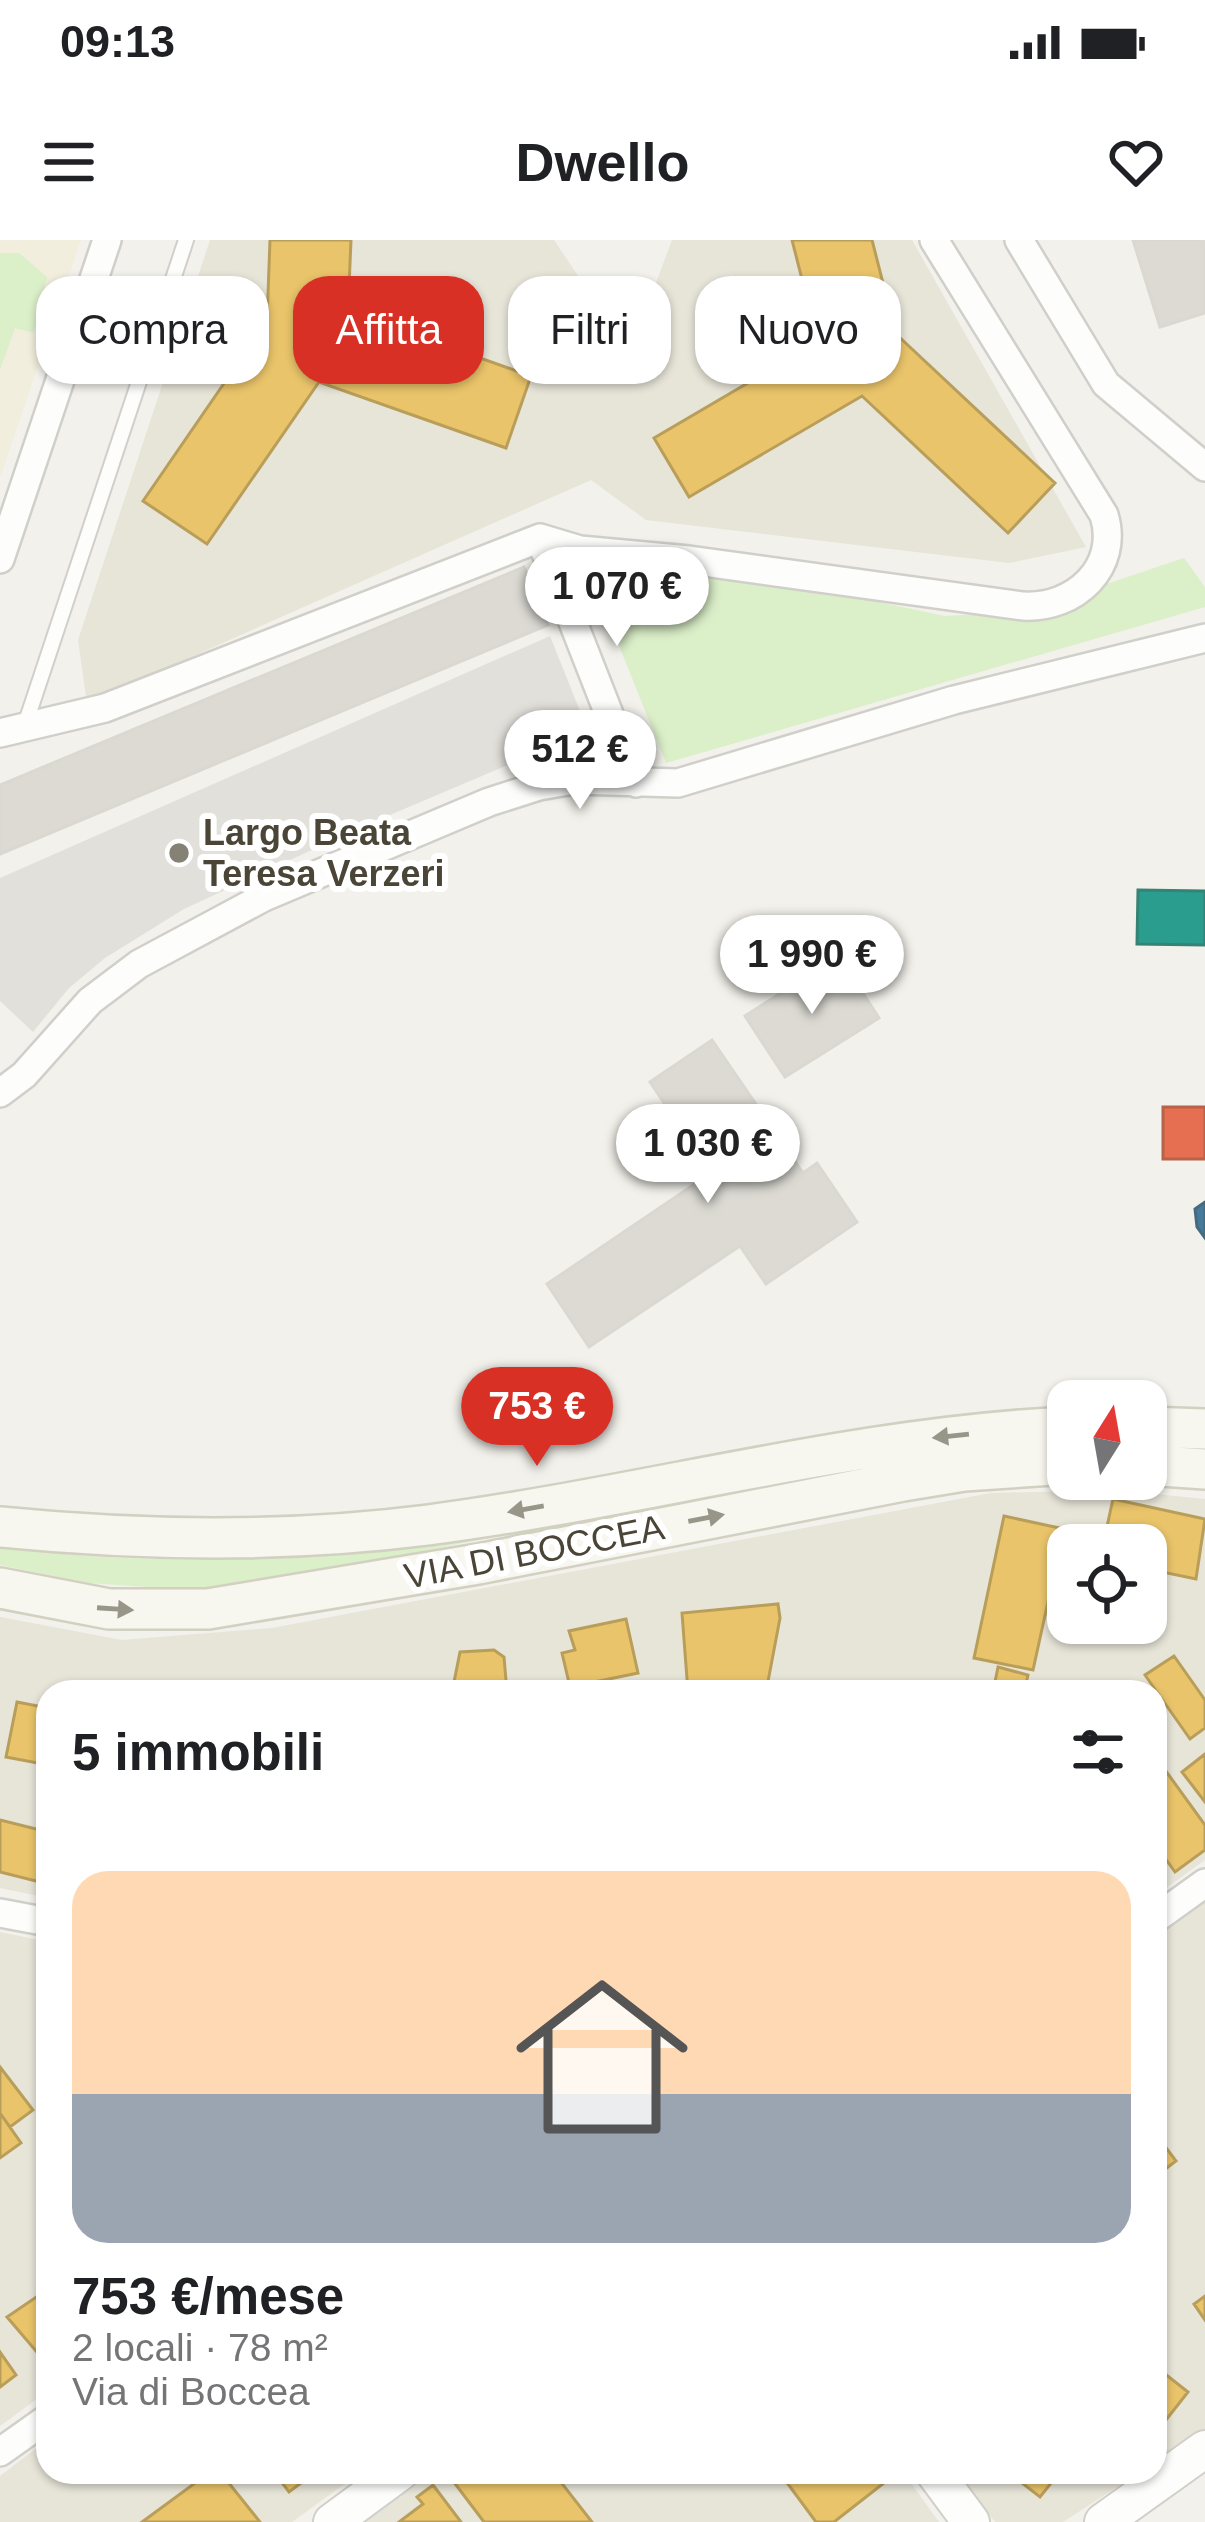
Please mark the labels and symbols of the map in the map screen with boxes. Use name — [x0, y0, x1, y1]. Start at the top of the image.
pin: 1 070 € — [506, 547, 728, 649]
pin: 512 € — [496, 710, 664, 812]
place label: Largo Beata Teresa Verzeri — [203, 812, 445, 894]
marker: Largo Beata Teresa Verzeri — [166, 840, 192, 866]
pin: 1 990 € — [701, 915, 923, 1017]
pin: 1 030 € — [597, 1104, 819, 1206]
pin: 753 € — [453, 1367, 621, 1469]
north arrow — [1047, 1380, 1167, 1500]
one-way arrow — [932, 1426, 969, 1445]
one-way arrow — [506, 1500, 544, 1519]
street label: VIA DI BOCCEA — [401, 1506, 668, 1597]
one-way arrow — [688, 1508, 726, 1527]
one-way arrow — [97, 1599, 134, 1618]

